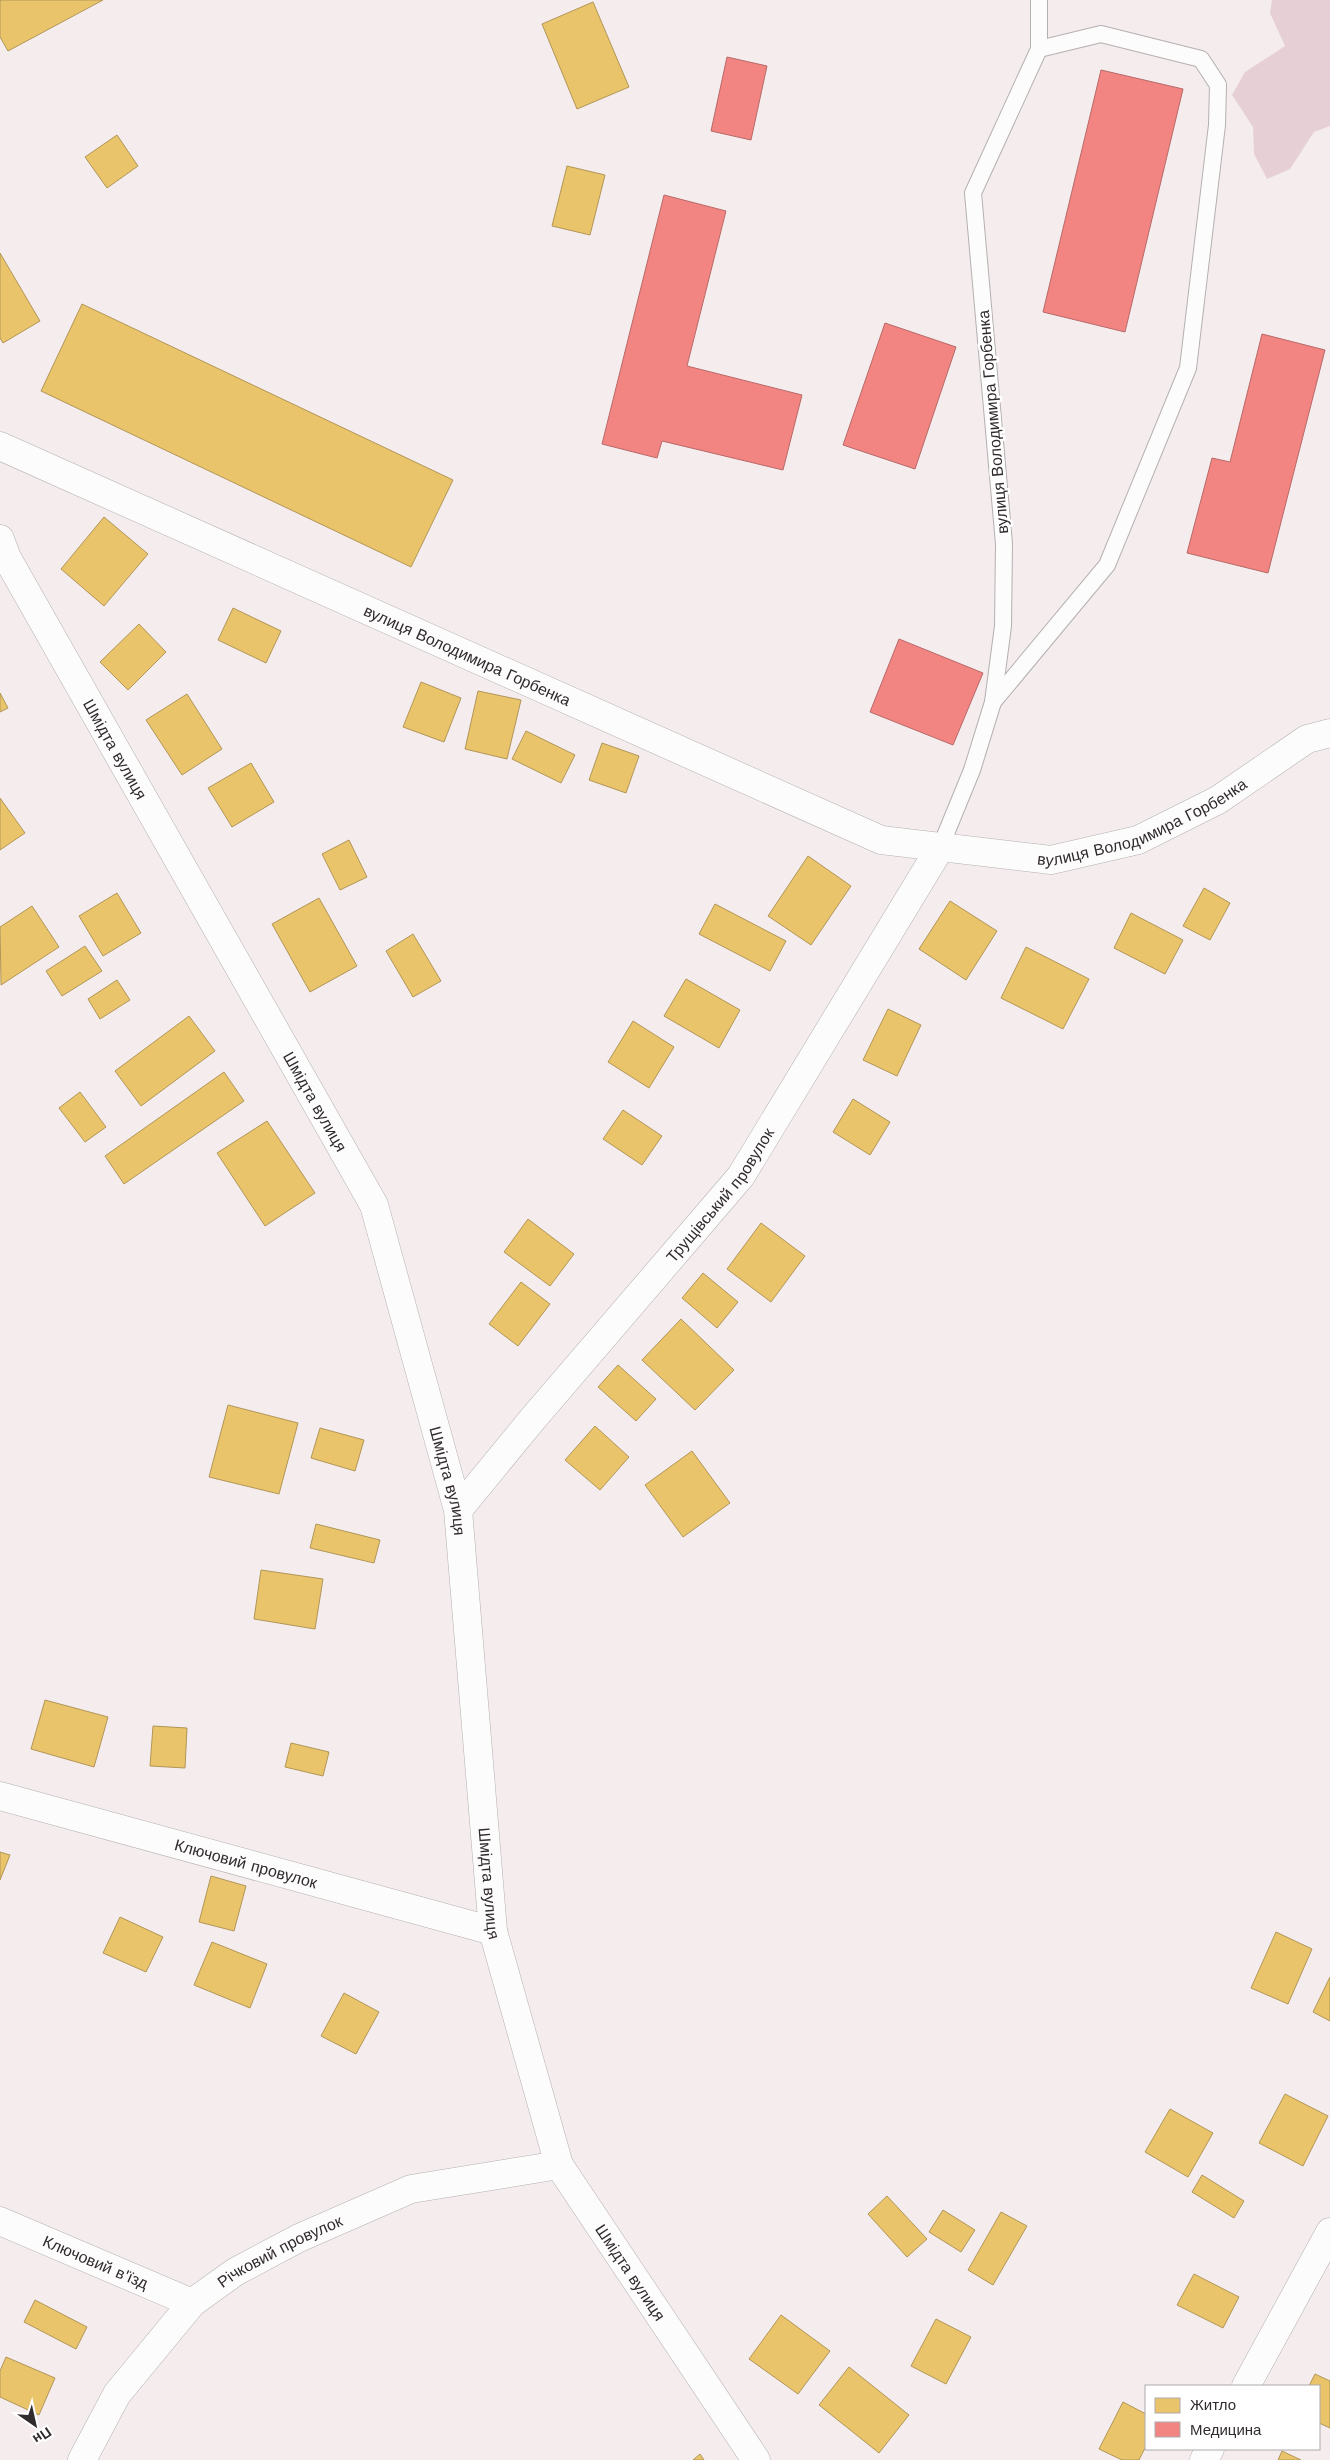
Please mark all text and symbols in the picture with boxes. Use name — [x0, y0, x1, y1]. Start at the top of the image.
street label: вулиця Володимира Горбенка — [974, 309, 1012, 535]
street label: вулиця Володимира Горбенка — [361, 601, 574, 710]
street label: Шмідта вулиця — [80, 696, 151, 803]
street label: вулиця Володимира Горбенка — [1036, 774, 1250, 870]
street label: Шмідта вулиця — [279, 1048, 351, 1155]
street label: Трущівський провулок — [662, 1123, 778, 1266]
street label: Шмідта вулиця — [426, 1424, 470, 1536]
street label: Шмідта вулиця — [475, 1827, 504, 1941]
street label: Ключовий провулок — [172, 1835, 320, 1892]
street label: Річковий провулок — [213, 2210, 346, 2291]
street label: Шмідта вулиця — [592, 2220, 670, 2324]
street label: Ключовий в'їзд — [40, 2231, 152, 2293]
legend — [1145, 2385, 1320, 2450]
text: Житло — [1190, 2396, 1236, 2414]
north arrow — [10, 2400, 60, 2450]
text: Медицина — [1190, 2421, 1262, 2439]
text: Пн — [30, 2424, 54, 2448]

